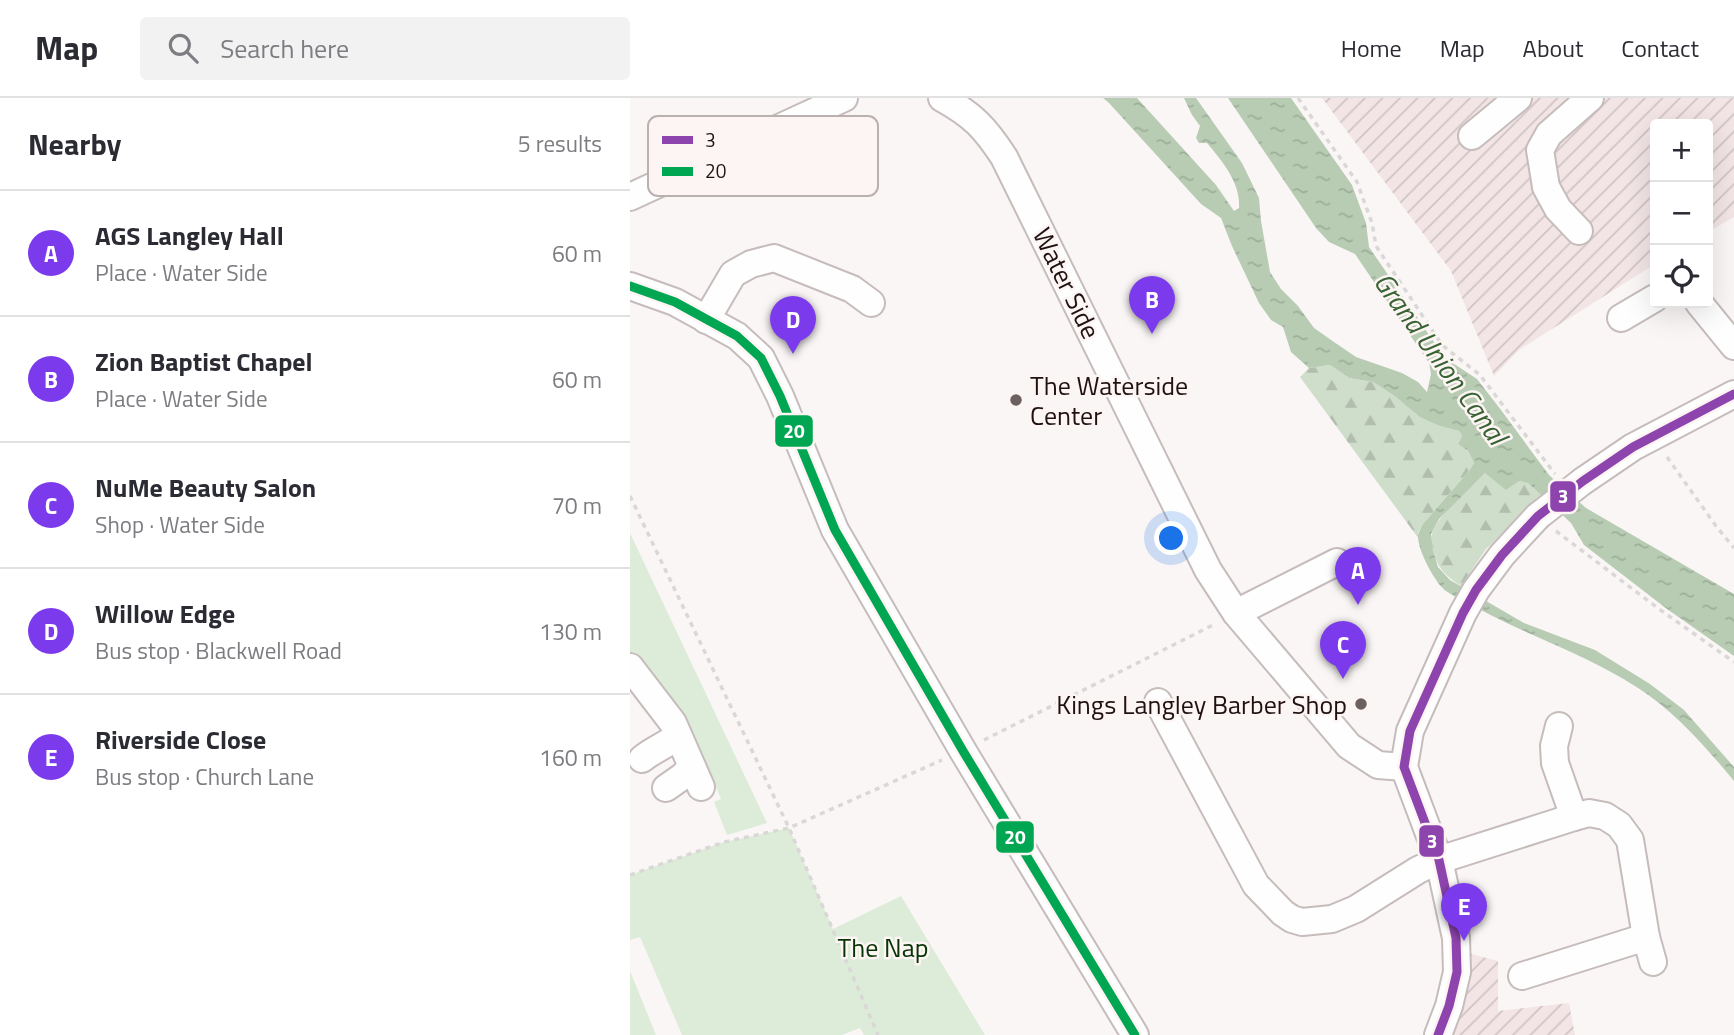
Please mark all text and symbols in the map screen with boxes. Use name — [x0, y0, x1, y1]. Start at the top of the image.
search box — [140, 17, 630, 80]
text: Map — [35, 23, 98, 73]
icon: search — [164, 29, 202, 67]
text: Search here — [220, 29, 349, 68]
text: Home — [1341, 30, 1402, 66]
text: Map — [1440, 30, 1485, 66]
text: About — [1523, 30, 1583, 66]
text: Contact — [1621, 30, 1699, 66]
legend — [648, 116, 878, 196]
map controls — [1650, 119, 1713, 308]
button: + — [1650, 119, 1713, 182]
text: Nearby — [28, 121, 121, 167]
text: 3 — [705, 125, 716, 154]
text: 5 results — [518, 126, 602, 161]
text: 20 — [705, 156, 726, 185]
button: − — [1650, 182, 1713, 245]
text: AGS Langley Hall — [95, 216, 284, 255]
street label: Water Side — [1023, 221, 1111, 345]
text: A — [44, 236, 58, 271]
text: 60 m — [552, 236, 602, 271]
button: locate — [1650, 245, 1713, 308]
text: Place · Water Side — [95, 255, 268, 290]
water label: Grand Union Canal — [1363, 263, 1520, 456]
pin: B — [1129, 276, 1175, 334]
pin: D — [770, 296, 816, 354]
text: Zion Baptist Chapel — [95, 342, 313, 381]
text: B — [44, 362, 58, 397]
text: 60 m — [552, 362, 602, 397]
place label: The Waterside Center — [1030, 366, 1188, 435]
text: Place · Water Side — [95, 381, 268, 416]
marker: The Waterside Center — [1008, 392, 1024, 408]
line badge: 20 — [774, 414, 814, 448]
text: 20 — [783, 416, 805, 445]
text: NuMe Beauty Salon — [95, 468, 316, 507]
line badge: 3 — [1549, 480, 1577, 513]
text: 3 — [1558, 481, 1568, 510]
text: C — [45, 488, 57, 523]
text: 70 m — [552, 488, 602, 523]
text: Shop · Water Side — [95, 507, 265, 542]
your location — [1154, 521, 1188, 555]
pin: A — [1335, 547, 1381, 605]
text: Willow Edge — [95, 594, 235, 633]
text: D — [44, 614, 58, 649]
text: 130 m — [539, 614, 602, 649]
pin: C — [1320, 621, 1366, 679]
text: Bus stop · Blackwell Road — [95, 633, 342, 668]
place label: Kings Langley Barber Shop — [1056, 685, 1347, 724]
marker: Kings Langley Barber Shop — [1353, 696, 1369, 712]
text: Riverside Close — [95, 720, 266, 759]
text: E — [45, 740, 57, 775]
text: 160 m — [539, 740, 602, 775]
text: Bus stop · Church Lane — [95, 759, 314, 794]
line badge: 20 — [995, 820, 1035, 854]
text: 20 — [1004, 822, 1026, 851]
line badge: 3 — [1418, 824, 1445, 858]
text: 3 — [1427, 826, 1437, 855]
pin: E — [1441, 883, 1487, 941]
park label: The Nap — [838, 928, 928, 967]

